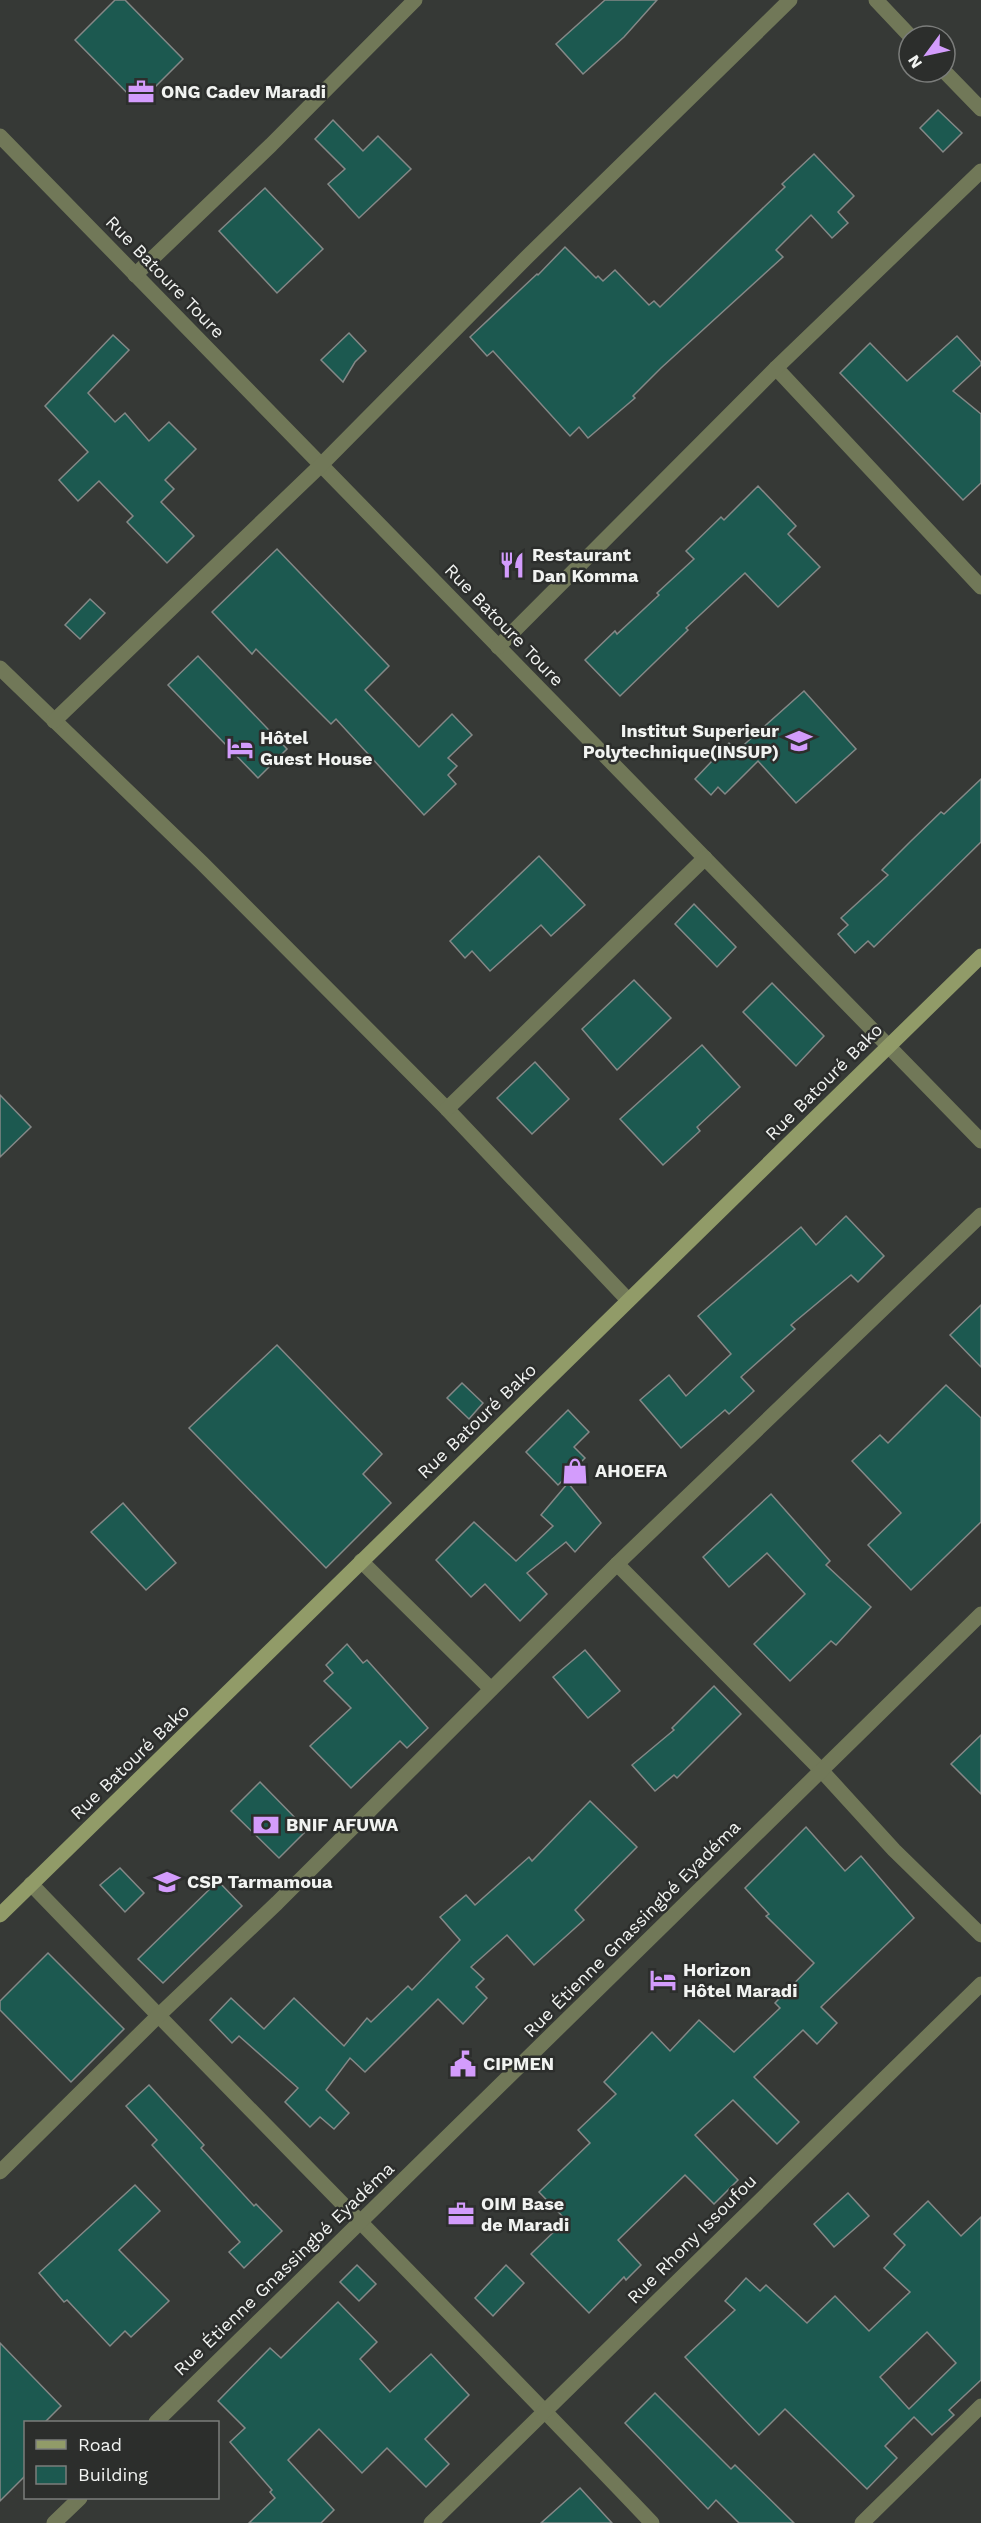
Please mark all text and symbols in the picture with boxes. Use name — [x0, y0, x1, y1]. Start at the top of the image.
north arrow — [897, 24, 957, 84]
text: N — [904, 52, 926, 72]
office icon: ONG Cadev Maradi — [126, 77, 156, 107]
place label: ONG Cadev Maradi — [161, 81, 326, 102]
street label: Rue Batoure Toure — [102, 211, 229, 342]
place label: Restaurant Dan Komma — [532, 544, 639, 586]
restaurant icon: Restaurant Dan Komma — [497, 550, 527, 580]
street label: Rue Batoure Toure — [441, 559, 568, 690]
place label: Institut Superieur Polytechnique(INSUP) — [583, 720, 779, 762]
school or university icon: Institut Superieur Polytechnique(INSUP) — [784, 726, 814, 756]
place label: Hôtel Guest House — [260, 727, 372, 769]
hotel icon: Hôtel Guest House — [225, 733, 255, 763]
street label: Rue Batouré Bako — [761, 1019, 886, 1144]
street label: Rue Batouré Bako — [413, 1359, 540, 1483]
shop icon: AHOEFA — [560, 1456, 590, 1486]
place label: AHOEFA — [595, 1460, 668, 1481]
street label: Rue Batouré Bako — [66, 1700, 193, 1824]
bank icon: BNIF AFUWA — [251, 1810, 281, 1840]
place label: BNIF AFUWA — [286, 1814, 399, 1835]
street label: Rue Étienne Gnassingbé Eyadéma — [519, 1816, 744, 2041]
school or university icon: CSP Tarmamoua — [152, 1867, 182, 1897]
place label: CSP Tarmamoua — [187, 1871, 333, 1892]
place label: Horizon Hôtel Maradi — [683, 1959, 797, 2001]
hotel icon: Horizon Hôtel Maradi — [648, 1965, 678, 1995]
public building icon: CIPMEN — [448, 2049, 478, 2079]
place label: CIPMEN — [483, 2053, 554, 2074]
street label: Rue Étienne Gnassingbé Eyadéma — [169, 2158, 398, 2380]
street label: Rue Rhony Issoufou — [623, 2170, 761, 2308]
place label: OIM Base de Maradi — [481, 2193, 569, 2235]
office icon: OIM Base de Maradi — [446, 2199, 476, 2229]
legend — [24, 2421, 219, 2499]
text: Road — [78, 2434, 122, 2455]
text: Building — [78, 2464, 148, 2485]

